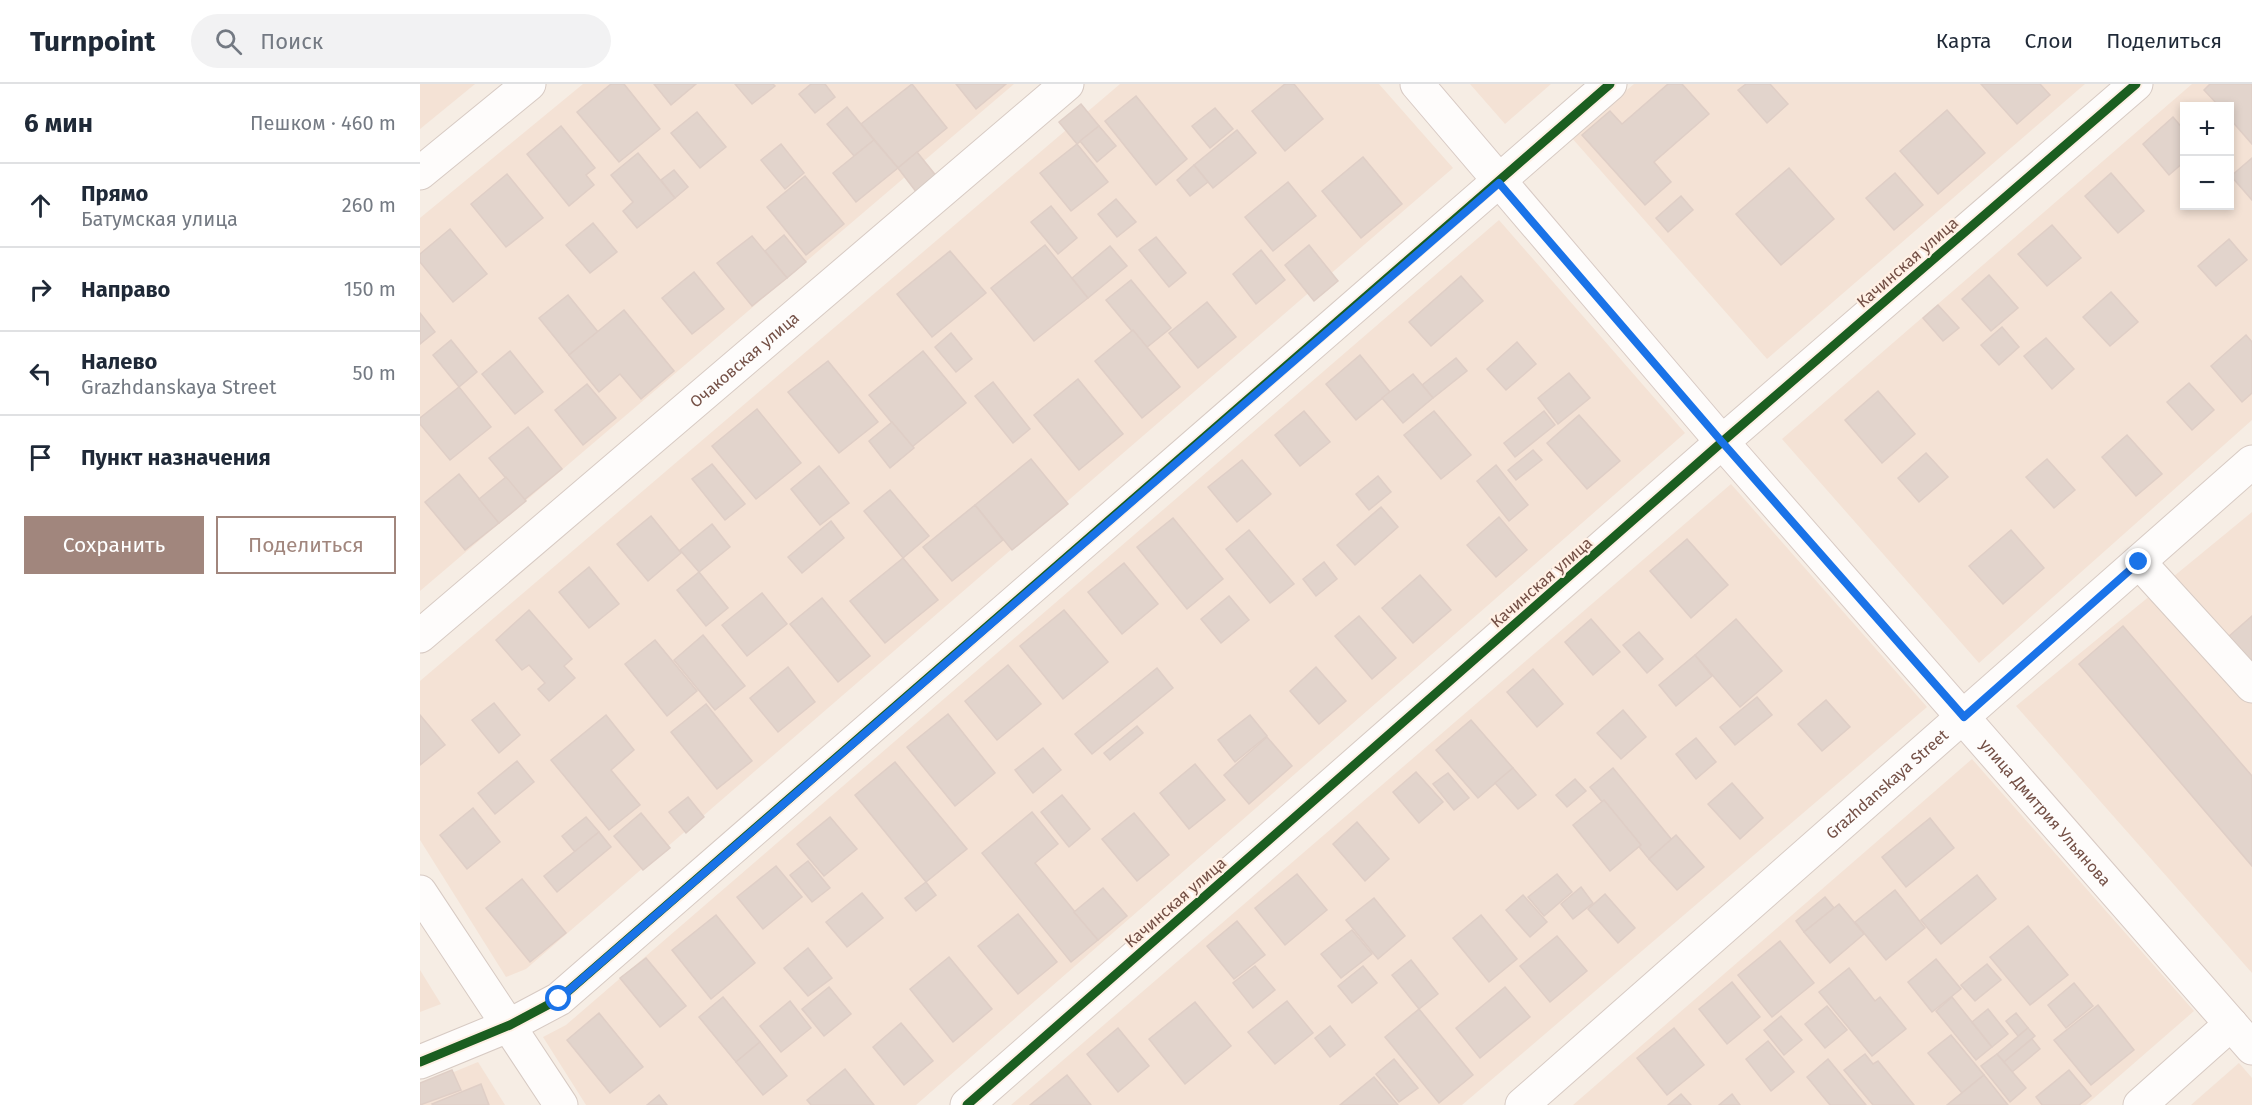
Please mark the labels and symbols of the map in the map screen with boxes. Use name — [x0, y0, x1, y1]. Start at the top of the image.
street label: Качинская улица — [1853, 213, 1962, 312]
street label: Очаковская улица — [686, 308, 803, 412]
street label: Качинская улица — [1487, 533, 1596, 632]
route end — [2125, 548, 2151, 574]
street label: Grazhdanskaya Street — [1822, 725, 1952, 843]
street label: улица Дмитрия Ульянова — [1976, 735, 2115, 890]
street label: Качинская улица — [1121, 853, 1230, 952]
route start — [545, 985, 571, 1011]

